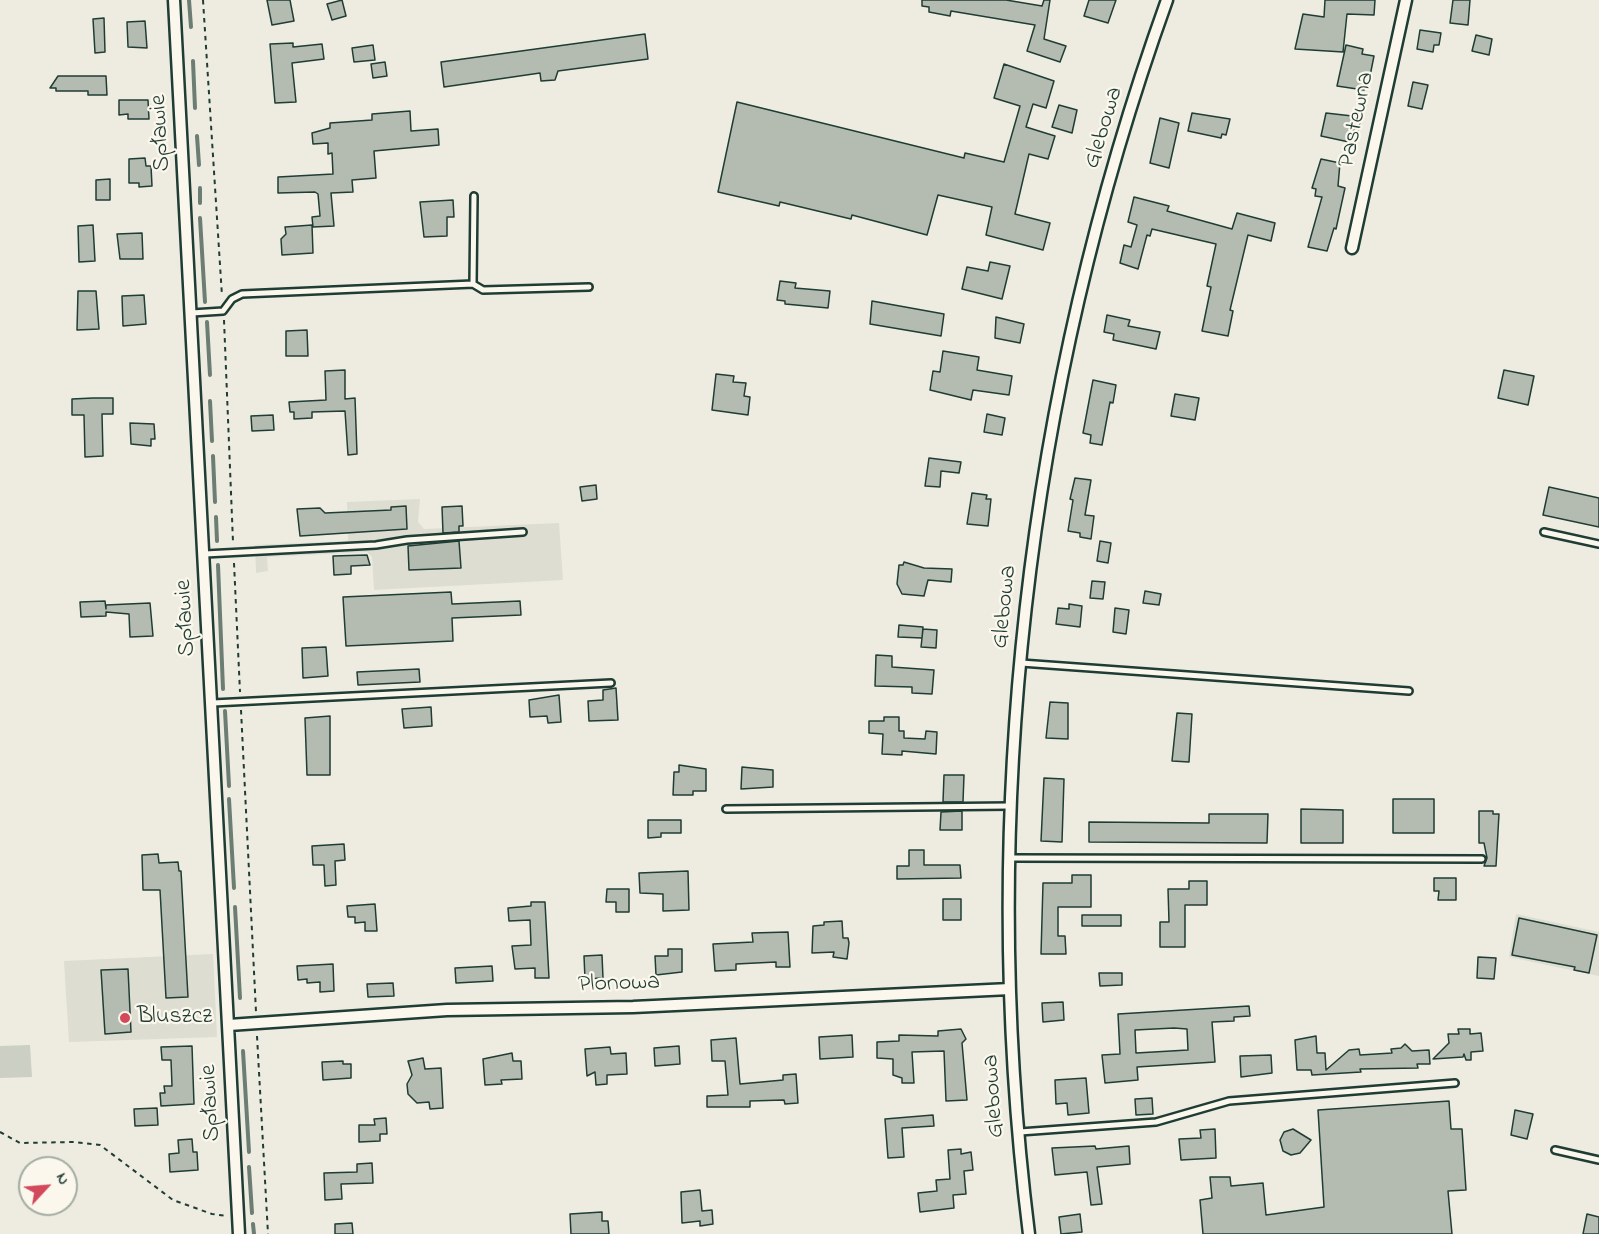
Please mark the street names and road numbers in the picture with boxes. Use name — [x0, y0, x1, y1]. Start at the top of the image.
street label: Pastewna — [1334, 70, 1382, 170]
street label: Glebowa — [1079, 84, 1131, 172]
street label: Spławie — [146, 94, 178, 172]
street label: Glebowa — [987, 564, 1025, 650]
street label: Spławie — [171, 579, 203, 657]
street label: Plonowa — [578, 969, 660, 1001]
street label: Glebowa — [978, 1053, 1012, 1139]
street label: Spławie — [196, 1064, 228, 1142]

